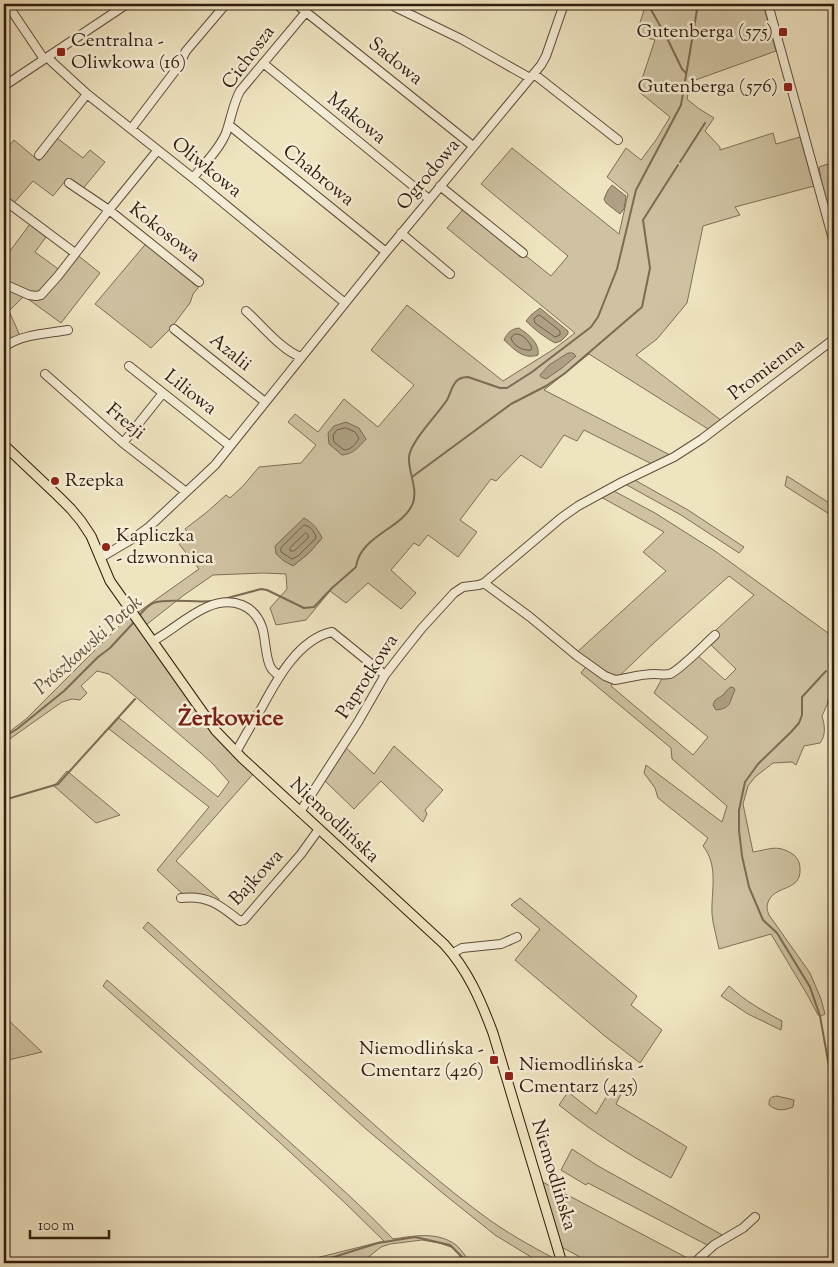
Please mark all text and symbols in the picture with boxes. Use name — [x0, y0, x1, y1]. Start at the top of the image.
place label: Gutenberga (575) — [636, 19, 773, 46]
street label: Cichosza — [216, 20, 282, 96]
marker: Gutenberga (575) — [777, 26, 789, 38]
place label: Centralna - Oliwkowa (16) — [71, 28, 186, 77]
street label: Sadowa — [362, 32, 428, 93]
marker: Centralna - Oliwkowa (16) — [55, 46, 67, 58]
place label: Gutenberga (576) — [638, 74, 778, 101]
marker: Gutenberga (576) — [782, 81, 794, 93]
street label: Makowa — [321, 87, 392, 151]
street label: Oliwkowa — [165, 131, 247, 205]
street label: Ogrodowa — [391, 133, 467, 217]
street label: Chabrowa — [276, 139, 360, 214]
street label: Kokosowa — [123, 197, 206, 270]
street label: Azalii — [203, 328, 257, 378]
street label: Promienna — [723, 332, 811, 408]
street label: Liliowa — [158, 364, 222, 422]
street label: Frezji — [99, 397, 151, 447]
place label: Rzepka — [65, 468, 124, 495]
marker: Rzepka — [49, 475, 61, 487]
place label: Kapliczka - dzwonnica — [116, 523, 214, 572]
marker: Kapliczka - dzwonnica — [100, 541, 112, 553]
water label: Prószkowski Potok — [28, 589, 150, 703]
street label: Paprotkowa — [330, 629, 406, 725]
district label: Żerkowice — [178, 702, 284, 736]
street label: Niemodlińska — [283, 772, 385, 870]
street label: Bajkowa — [224, 844, 290, 912]
place label: Niemodlińska - Cmentarz (426) — [359, 1036, 484, 1085]
place label: Niemodlińska - Cmentarz (425) — [519, 1052, 644, 1101]
marker: Niemodlińska - Cmentarz (426) — [488, 1054, 500, 1066]
marker: Niemodlińska - Cmentarz (425) — [503, 1070, 515, 1082]
street label: Niemodlińska — [523, 1116, 583, 1234]
scale bar — [30, 1207, 109, 1239]
text: 100 m — [38, 1216, 75, 1237]

